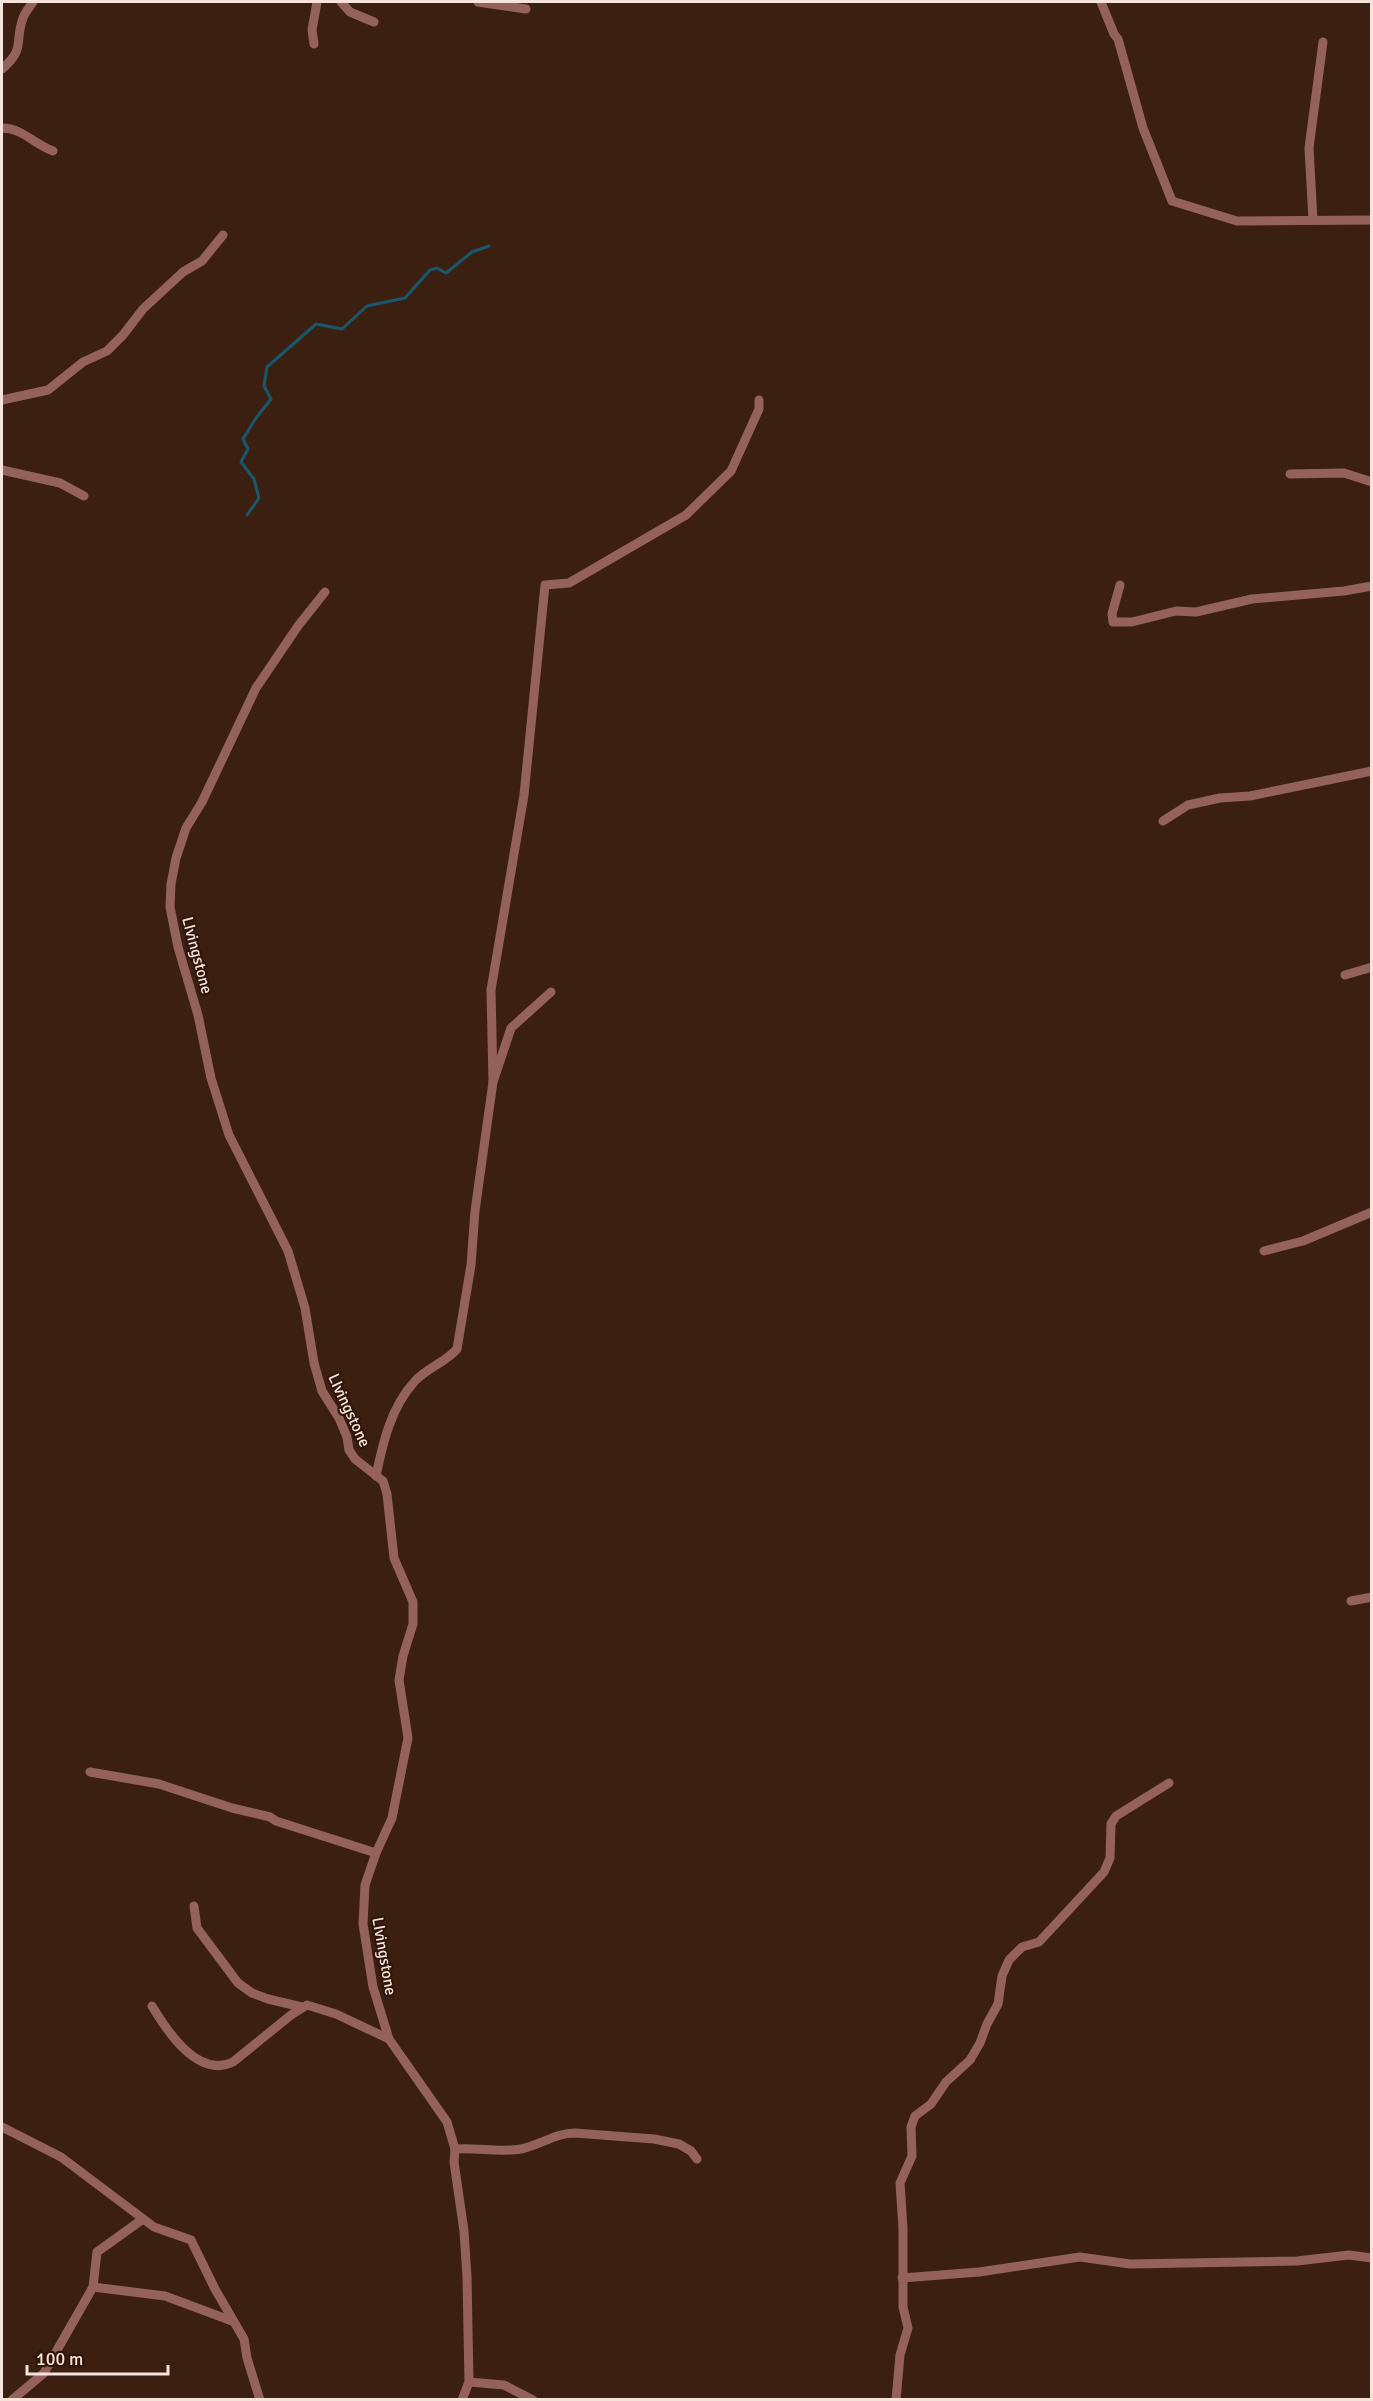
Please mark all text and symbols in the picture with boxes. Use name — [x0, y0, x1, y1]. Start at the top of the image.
street label: LIvingstone — [177, 915, 217, 996]
street label: LIvingstone — [323, 1370, 375, 1450]
street label: LIvingstone — [367, 1916, 401, 1997]
scale bar — [27, 2338, 168, 2376]
text: 100 m — [36, 2348, 83, 2370]

